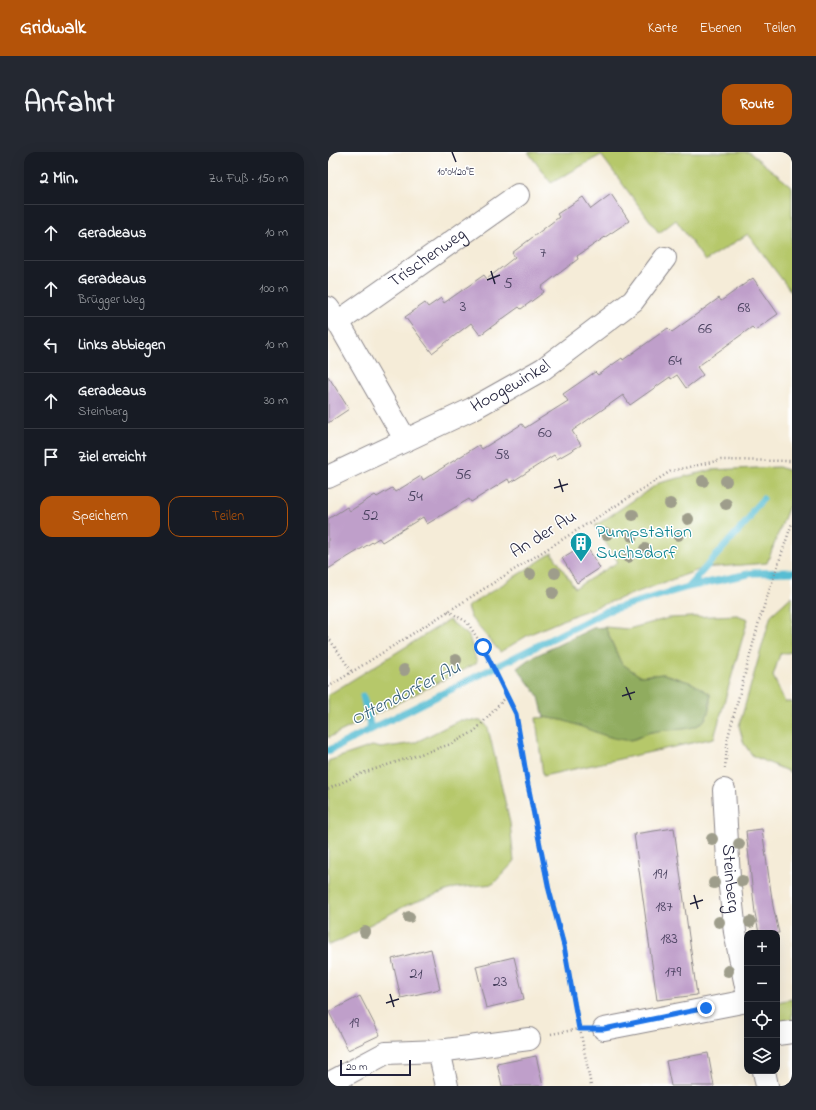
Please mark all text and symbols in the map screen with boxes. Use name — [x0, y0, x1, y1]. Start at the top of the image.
text: Gridwalk — [20, 15, 86, 42]
text: Karte — [648, 18, 677, 39]
text: Ebenen — [699, 18, 742, 39]
text: Teilen — [764, 18, 796, 39]
text: Anfahrt — [24, 84, 115, 125]
button: Route — [722, 84, 792, 125]
text: 10°04'20"E — [437, 165, 475, 180]
text: 2 Min. — [40, 166, 78, 191]
text: Zu Fuß · 150 m — [208, 169, 288, 188]
icon: ahead — [40, 222, 62, 244]
text: Geradeaus — [78, 222, 146, 244]
street label: Trischenweg — [384, 222, 473, 295]
text: 10 m — [265, 223, 288, 242]
house number: 7 — [540, 241, 547, 265]
text: Geradeaus — [78, 268, 146, 290]
house number: 5 — [503, 272, 513, 296]
icon: ahead — [40, 278, 62, 300]
text: 100 m — [259, 279, 288, 298]
text: Brügger Weg — [78, 290, 145, 309]
house number: 3 — [460, 295, 466, 319]
house number: 68 — [737, 296, 751, 320]
house number: 66 — [698, 317, 712, 341]
icon: left — [40, 334, 62, 356]
text: Links abbiegen — [78, 334, 165, 356]
text: 10 m — [265, 335, 288, 354]
house number: 64 — [668, 349, 682, 373]
street label: Hoogewinkel — [466, 354, 557, 420]
text: Geradeaus — [78, 380, 146, 402]
icon: ahead — [40, 390, 62, 412]
text: 30 m — [264, 391, 288, 410]
text: Steinberg — [78, 402, 128, 421]
house number: 60 — [538, 421, 552, 445]
house number: 58 — [494, 443, 510, 467]
icon: arrive — [40, 446, 62, 468]
text: Ziel erreicht — [78, 446, 146, 468]
house number: 56 — [455, 463, 471, 487]
house number: 54 — [407, 485, 423, 509]
button: Speichern — [40, 496, 160, 537]
button: Teilen — [168, 496, 288, 537]
house number: 52 — [361, 504, 379, 528]
street label: An der Au — [506, 504, 582, 566]
place label: Pumpstation Suchsdorf — [596, 520, 692, 567]
building icon: Pumpstation Suchsdorf — [568, 530, 594, 563]
route start — [474, 638, 492, 656]
water label: Ottendorfer Au — [346, 655, 466, 733]
street label: Steinberg — [714, 844, 746, 915]
house number: 191 — [653, 862, 668, 886]
house number: 187 — [655, 895, 673, 919]
house number: 183 — [660, 927, 678, 951]
map controls — [744, 930, 780, 1074]
button: + — [744, 930, 780, 966]
house number: 179 — [665, 960, 681, 984]
house number: 21 — [409, 962, 423, 986]
button: − — [744, 966, 780, 1002]
house number: 23 — [493, 970, 507, 994]
route end — [697, 999, 715, 1017]
button: locate — [744, 1002, 780, 1038]
house number: 19 — [349, 1011, 359, 1035]
button: layers — [744, 1038, 780, 1074]
scale bar — [340, 1058, 411, 1077]
text: 20 m — [346, 1059, 368, 1075]

